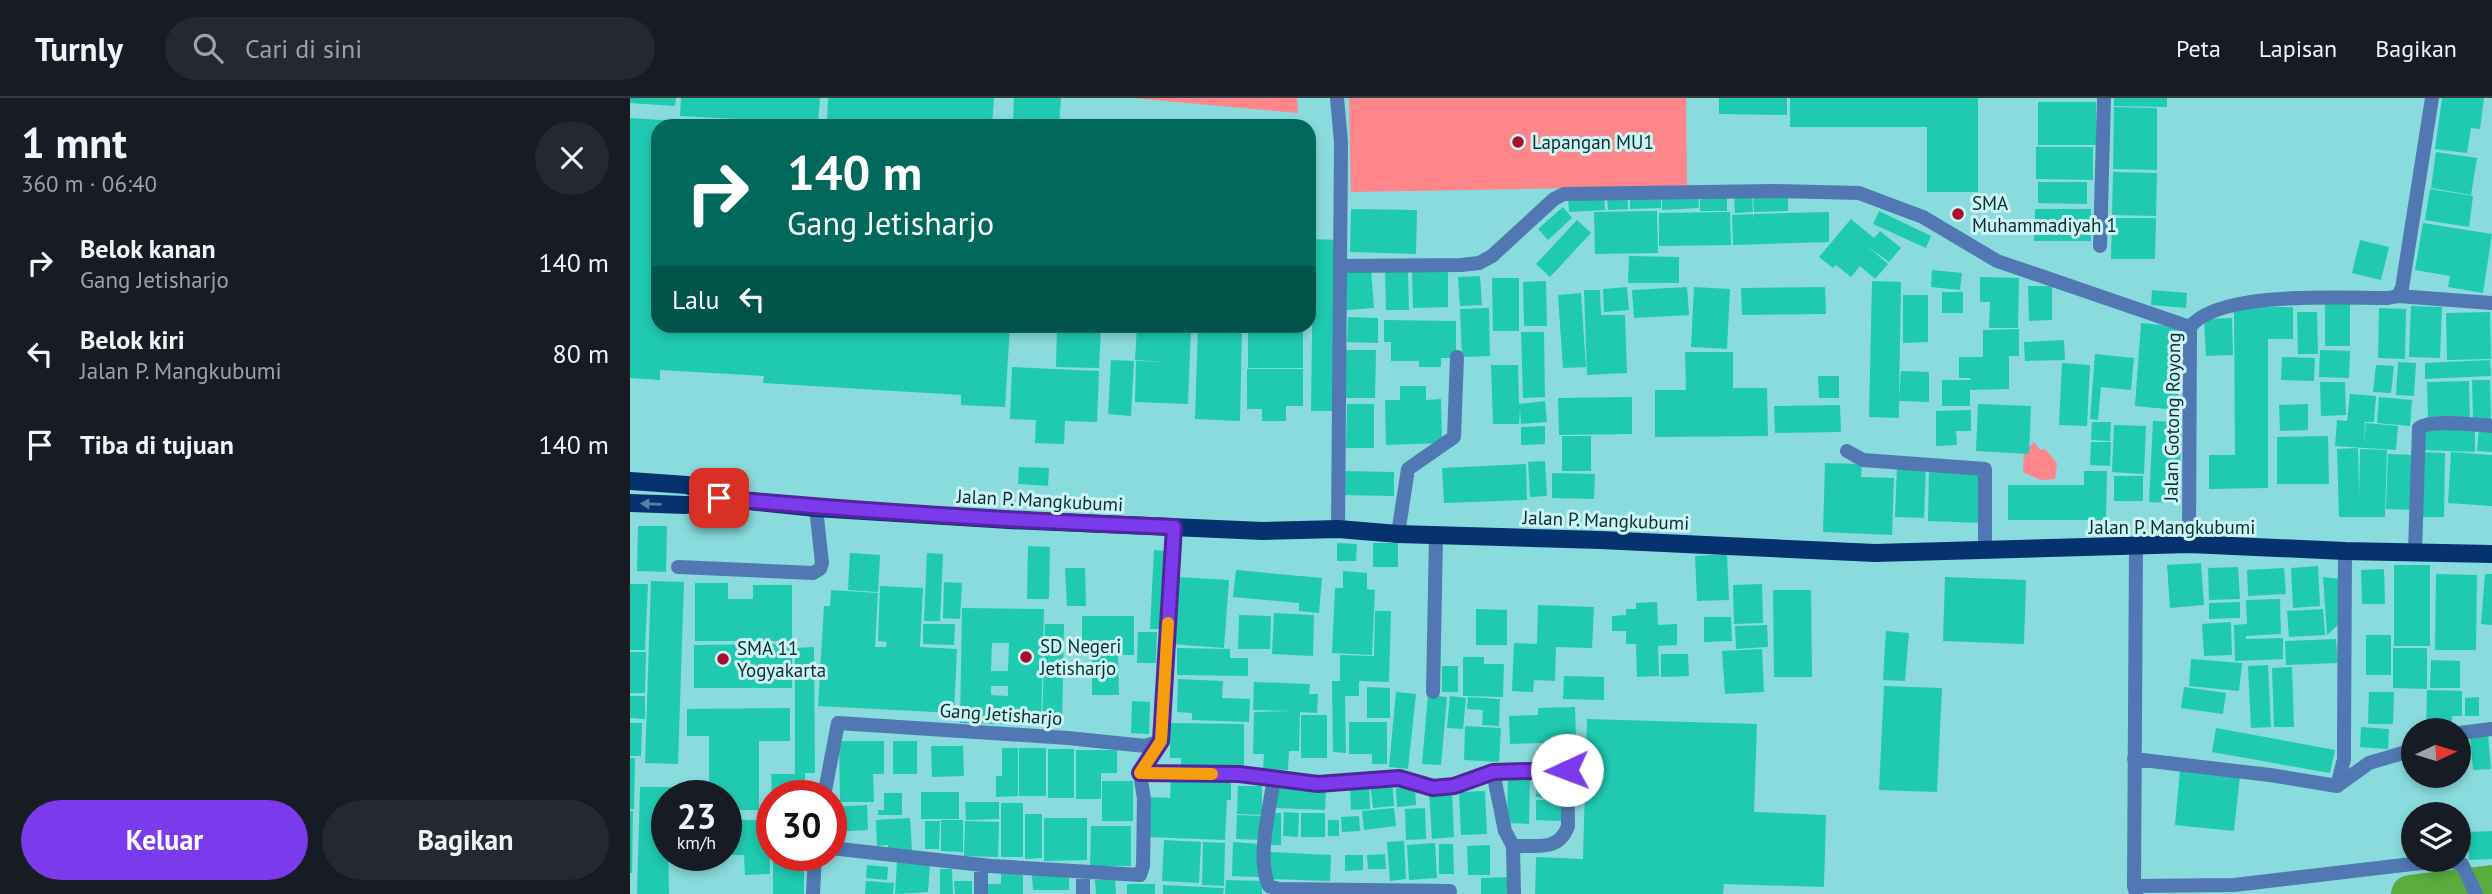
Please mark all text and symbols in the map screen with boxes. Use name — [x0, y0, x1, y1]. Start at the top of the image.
search box — [165, 17, 655, 80]
text: Turnly — [35, 27, 123, 70]
icon: search — [189, 29, 227, 67]
text: Cari di sini — [245, 32, 362, 65]
text: Peta — [2176, 33, 2221, 64]
text: Lapisan — [2259, 33, 2337, 64]
text: Bagikan — [2375, 33, 2457, 64]
text: 1 mnt — [21, 115, 127, 170]
button: close — [535, 121, 609, 195]
place label: Lapangan MU1 — [1532, 130, 1654, 154]
marker: Lapangan MU1 — [1510, 134, 1526, 150]
text: 140 m — [787, 140, 922, 204]
icon: right — [672, 147, 763, 238]
text: 360 m · 06:40 — [21, 169, 157, 198]
place label: SMA Muhammadiyah 1 — [1972, 191, 2117, 237]
text: Gang Jetisharjo — [787, 202, 994, 244]
marker: SMA Muhammadiyah 1 — [1950, 206, 1966, 222]
text: Belok kanan — [80, 232, 216, 265]
icon: right — [21, 244, 59, 282]
text: 140 m — [538, 246, 609, 279]
text: Gang Jetisharjo — [80, 265, 229, 294]
icon: left — [733, 280, 771, 318]
text: Lalu — [672, 283, 719, 316]
text: Belok kiri — [80, 323, 185, 356]
street label: Jalan Gotong Royong — [2159, 332, 2185, 503]
icon: left — [21, 335, 59, 373]
text: 80 m — [553, 337, 609, 370]
text: Jalan P. Mangkubumi — [80, 356, 282, 385]
icon: arrive — [21, 426, 59, 464]
text: Tiba di tujuan — [80, 428, 234, 461]
text: 140 m — [538, 428, 609, 461]
pin — [689, 468, 749, 528]
icon: arrive — [700, 479, 738, 517]
street label: Jalan P. Mangkubumi — [955, 484, 1124, 516]
one-way arrow — [639, 498, 661, 509]
street label: Jalan P. Mangkubumi — [1521, 505, 1690, 535]
street label: Jalan P. Mangkubumi — [2088, 515, 2255, 539]
place label: SD Negeri Jetisharjo — [1039, 634, 1121, 680]
place label: SMA 11 Yogyakarta — [737, 636, 826, 682]
marker: SD Negeri Jetisharjo — [1018, 649, 1034, 665]
marker: SMA 11 Yogyakarta — [715, 651, 731, 667]
street label: Gang Jetisharjo — [939, 698, 1063, 730]
north arrow — [2401, 718, 2471, 788]
map controls — [2401, 718, 2471, 872]
position arrow — [1530, 733, 1604, 807]
speed limit sign: 30 — [756, 780, 847, 871]
text: 23 — [677, 793, 716, 839]
button: Keluar — [21, 800, 308, 880]
button: Bagikan — [322, 800, 609, 880]
button: layers — [2401, 802, 2471, 872]
text: km/h — [677, 831, 716, 854]

